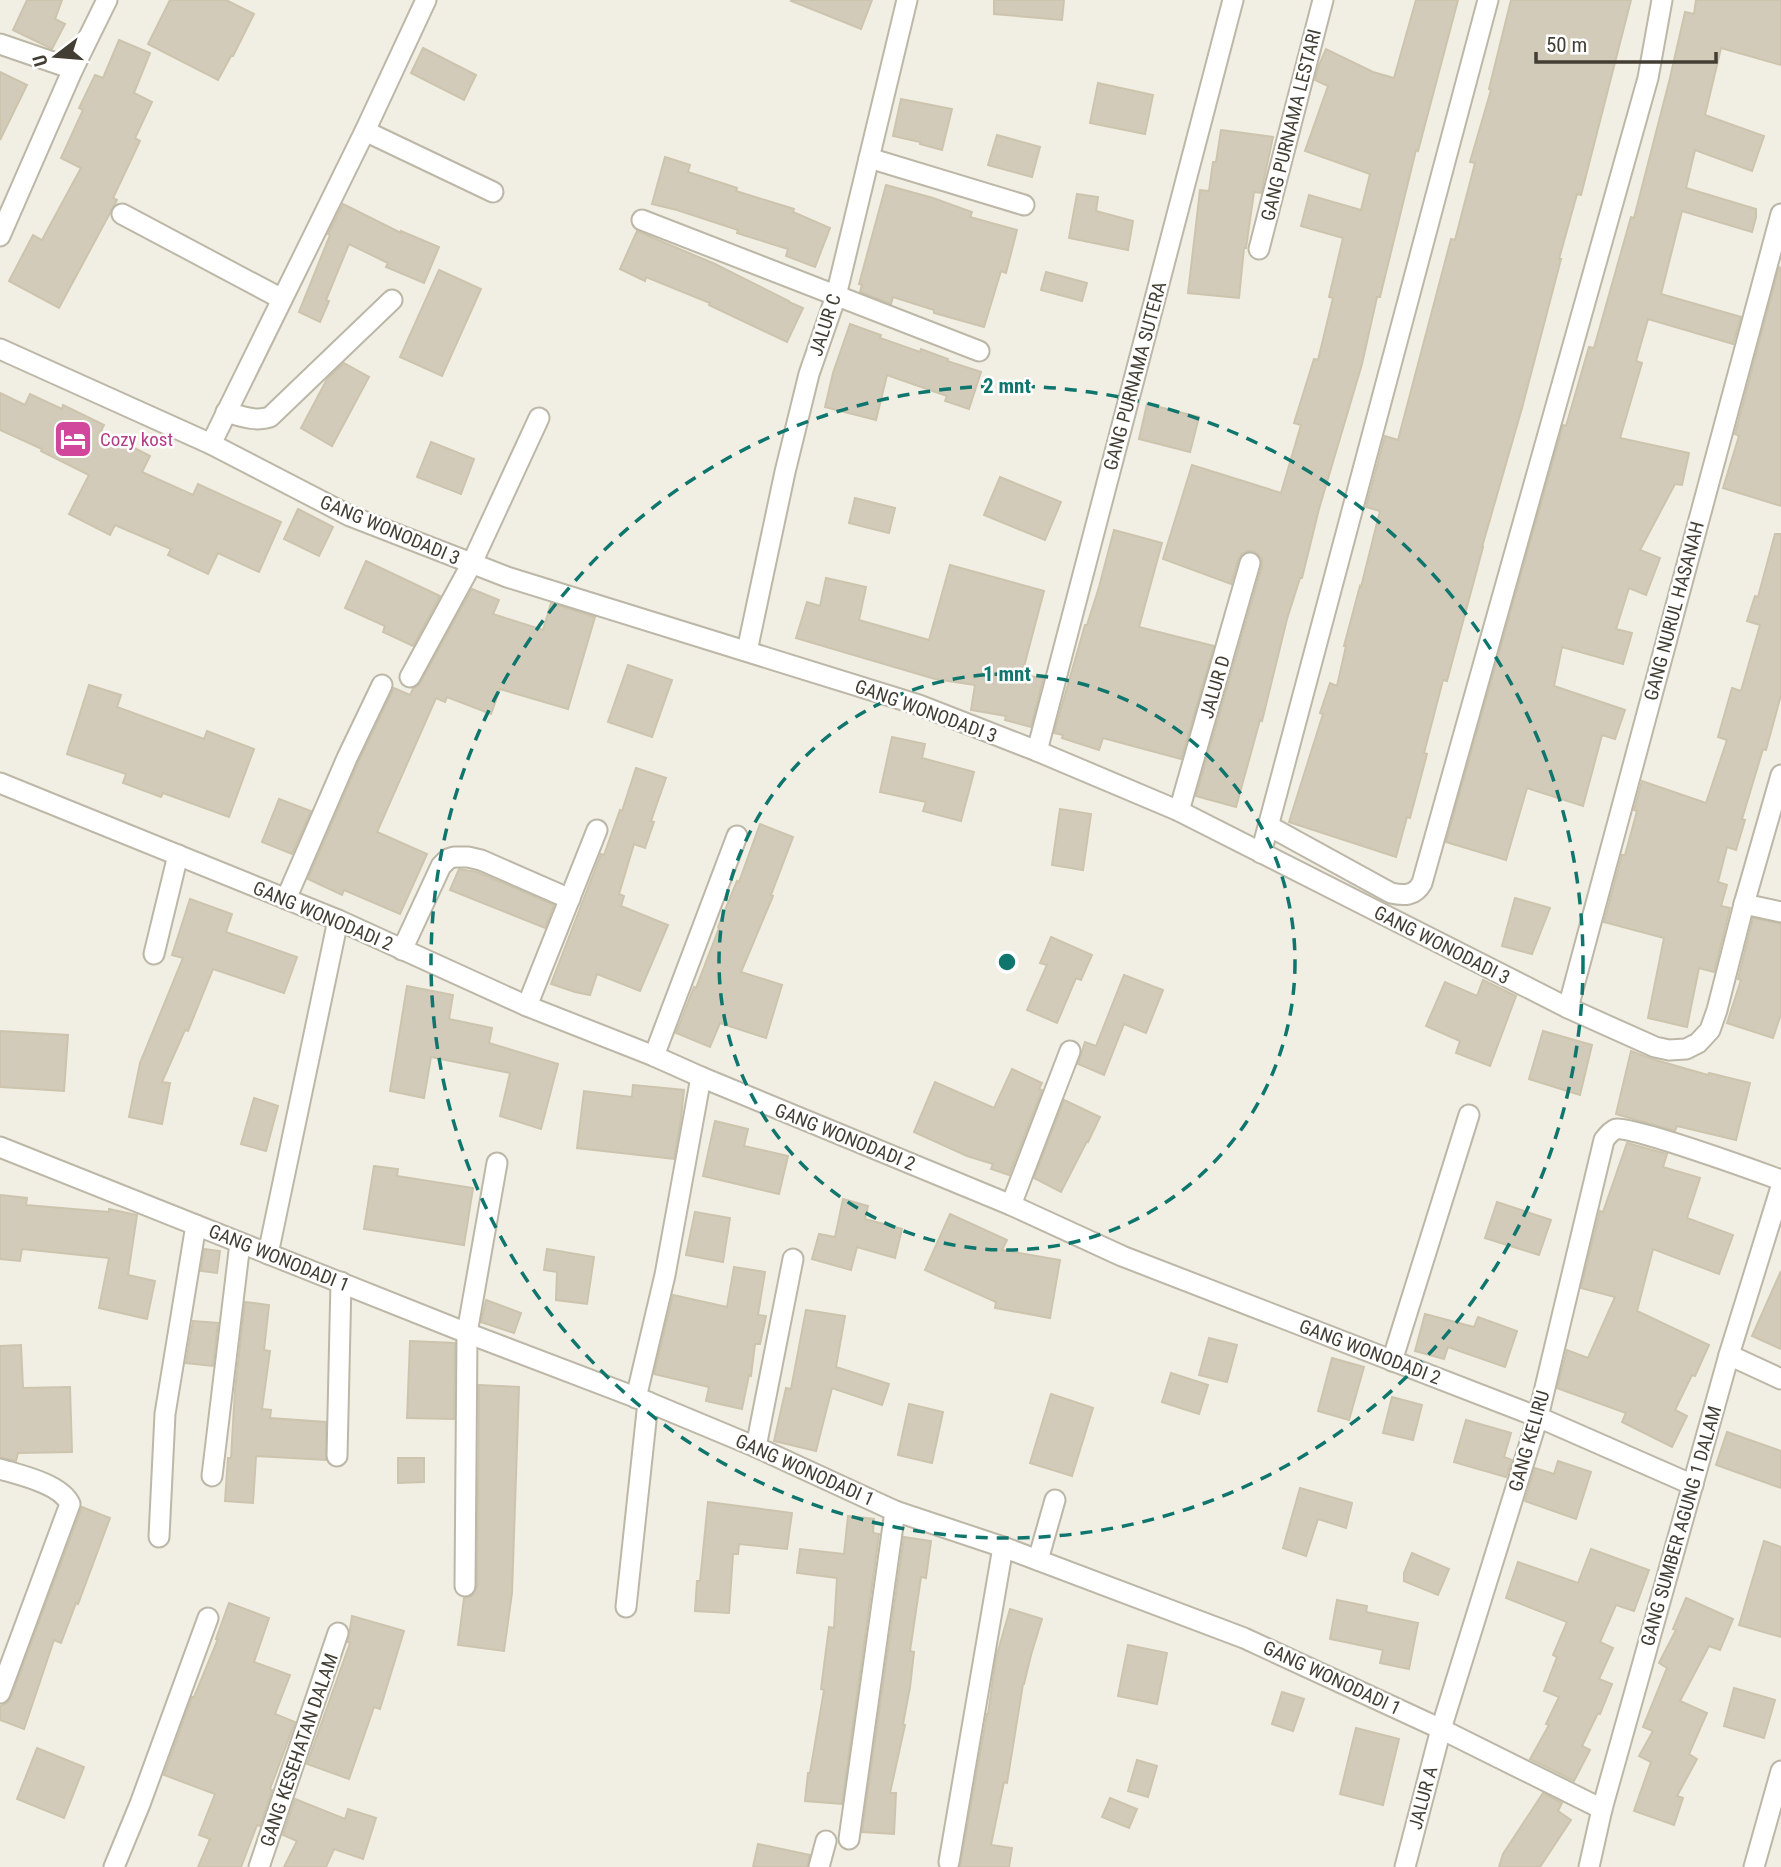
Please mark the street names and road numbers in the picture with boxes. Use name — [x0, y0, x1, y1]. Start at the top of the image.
street label: GANG PURNAMA LESTARI — [1256, 27, 1326, 223]
street label: GANG PURNAMA SUTERA — [1099, 279, 1171, 473]
street label: JALUR C — [804, 291, 846, 359]
street label: GANG WONODADI 3 — [317, 490, 463, 570]
street label: GANG NURUL HASANAH — [1639, 519, 1709, 703]
street label: JALUR D — [1195, 653, 1235, 721]
street label: GANG WONODADI 3 — [852, 675, 1000, 747]
street label: GANG WONODADI 2 — [250, 876, 396, 956]
street label: GANG WONODADI 3 — [1370, 901, 1514, 989]
street label: GANG WONODADI 2 — [771, 1098, 919, 1176]
street label: GANG WONODADI 1 — [205, 1219, 353, 1297]
street label: GANG WONODADI 2 — [1296, 1314, 1444, 1390]
street label: GANG KELIRU — [1504, 1388, 1554, 1494]
street label: GANG SUMBER AGUNG 1 DALAM — [1636, 1403, 1726, 1649]
street label: GANG WONODADI 1 — [732, 1429, 878, 1511]
street label: GANG WONODADI 1 — [1259, 1636, 1405, 1720]
street label: GANG KESEHATAN DALAM — [255, 1650, 343, 1850]
street label: JALUR A — [1404, 1764, 1442, 1832]

